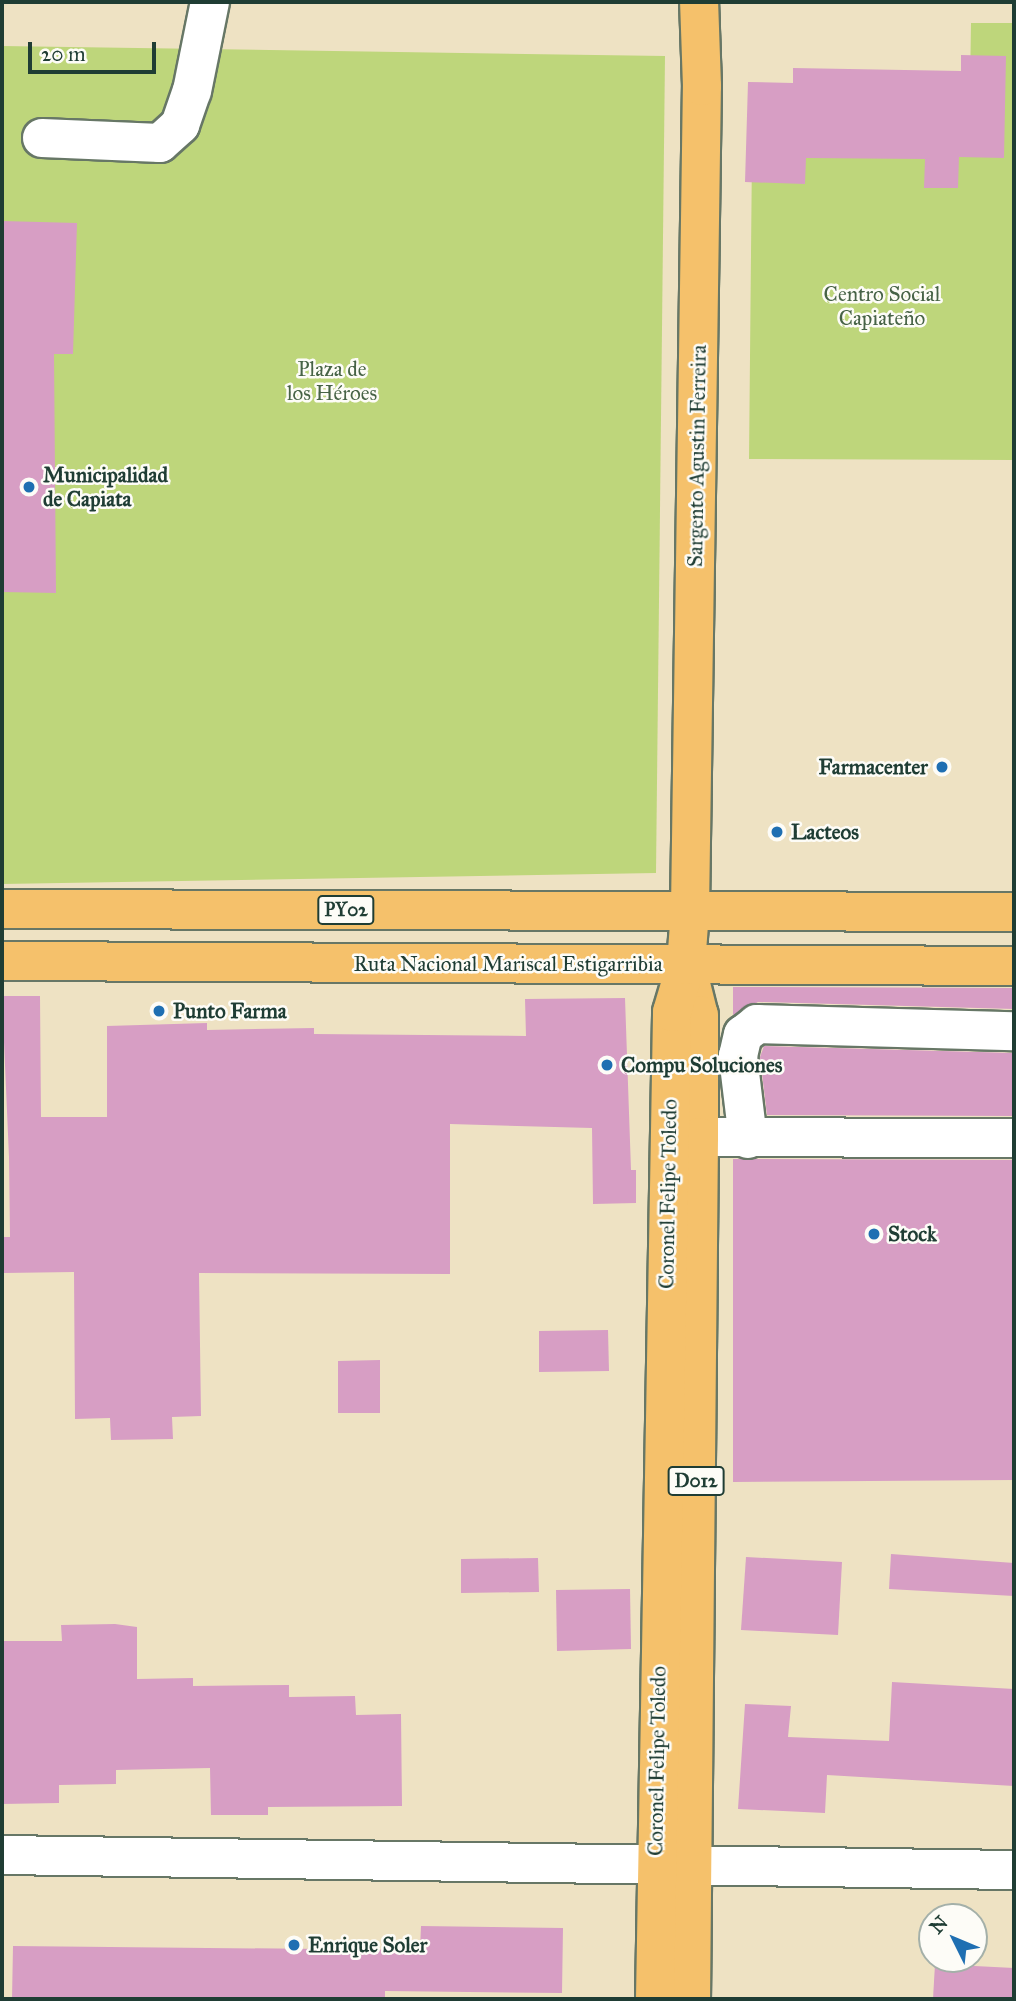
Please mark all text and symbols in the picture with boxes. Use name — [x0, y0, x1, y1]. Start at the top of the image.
scale bar — [32, 28, 159, 72]
text: 20 m — [41, 41, 86, 67]
park label: Centro Social Capiateño — [824, 281, 940, 331]
street label: Sargento Agustin Ferreira — [682, 345, 712, 567]
park label: Plaza de los Héroes — [287, 356, 377, 406]
place label: Municipalidad de Capiata — [43, 462, 168, 512]
marker: Municipalidad de Capiata — [21, 479, 37, 495]
place label: Farmacenter — [819, 754, 928, 780]
marker: Farmacenter — [934, 759, 950, 775]
place label: Lacteos — [791, 819, 859, 845]
marker: Lacteos — [769, 824, 785, 840]
road number: PY02 — [316, 894, 376, 926]
street label: Ruta Nacional Mariscal Estigarribia — [353, 951, 663, 977]
place label: Punto Farma — [173, 998, 287, 1024]
marker: Punto Farma — [151, 1003, 167, 1019]
place label: Compu Soluciones — [621, 1052, 782, 1078]
marker: Compu Soluciones — [599, 1057, 615, 1073]
street label: Coronel Felipe Toledo — [654, 1099, 682, 1289]
place label: Stock — [888, 1221, 937, 1247]
marker: Stock — [866, 1226, 882, 1242]
road number: D012 — [666, 1466, 726, 1497]
street label: Coronel Felipe Toledo — [643, 1666, 671, 1856]
north arrow — [918, 1903, 988, 1973]
text: N — [925, 1911, 953, 1938]
place label: Enrique Soler — [308, 1932, 427, 1958]
marker: Enrique Soler — [286, 1937, 302, 1953]

